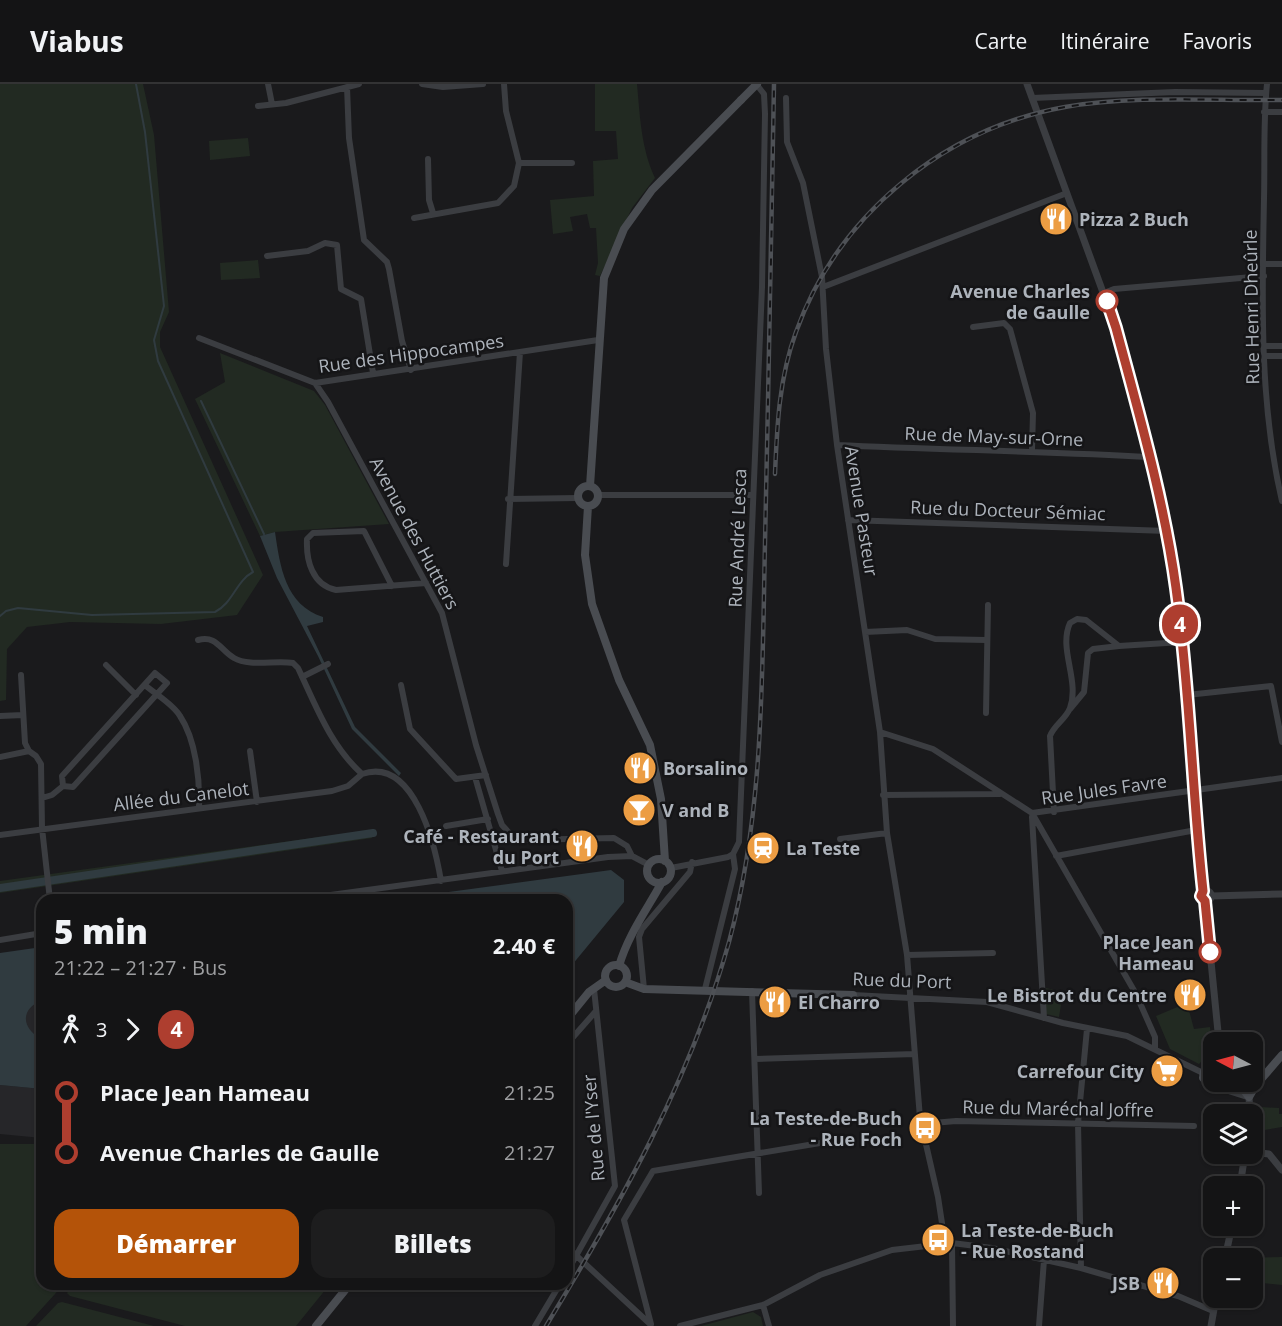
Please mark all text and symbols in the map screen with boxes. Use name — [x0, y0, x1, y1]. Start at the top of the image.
text: Viabus — [30, 22, 124, 60]
text: Carte — [974, 27, 1027, 55]
text: Itinéraire — [1060, 27, 1149, 55]
text: Favoris — [1182, 27, 1252, 55]
restaurant icon: Pizza 2 Buch — [1038, 201, 1074, 237]
place label: Pizza 2 Buch — [1079, 207, 1189, 231]
street label: Rue Henri Dheûrle — [1238, 229, 1264, 385]
place label: Avenue Charles de Gaulle — [950, 279, 1090, 324]
marker: Avenue Charles de Gaulle — [1096, 290, 1118, 312]
street label: Rue des Hippocampes — [317, 328, 505, 378]
street label: Rue de May-sur-Orne — [904, 421, 1084, 451]
street label: Avenue Pasteur — [840, 444, 884, 579]
street label: Avenue des Huttiers — [365, 453, 465, 613]
street label: Rue André Lesca — [723, 468, 751, 608]
street label: Rue du Docteur Sémiac — [910, 495, 1107, 525]
line badge: 4 — [1160, 604, 1200, 644]
text: 4 — [1174, 610, 1186, 638]
restaurant icon: Borsalino — [622, 750, 658, 786]
place label: Borsalino — [663, 756, 748, 780]
street label: Rue Jules Favre — [1040, 768, 1168, 810]
street label: Allée du Canelot — [112, 776, 250, 816]
bar icon: V and B — [621, 792, 657, 828]
place label: V and B — [662, 798, 729, 822]
place label: Café - Restaurant du Port — [403, 824, 559, 869]
restaurant icon: Café - Restaurant du Port — [564, 828, 600, 864]
station icon: La Teste — [745, 830, 781, 866]
place label: La Teste — [786, 836, 860, 860]
text: 5 min — [54, 909, 148, 954]
text: 2.40 € — [493, 930, 555, 960]
place label: Place Jean Hameau — [1102, 930, 1194, 975]
marker: Place Jean Hameau — [1199, 941, 1221, 963]
text: 21:22 – 21:27 · Bus — [54, 954, 227, 981]
street label: Rue du Port — [852, 966, 952, 994]
restaurant icon: Le Bistrot du Centre — [1172, 977, 1208, 1013]
place label: Le Bistrot du Centre — [987, 983, 1167, 1007]
restaurant icon: El Charro — [757, 984, 793, 1020]
place label: El Charro — [798, 990, 880, 1014]
icon: walk — [54, 1013, 87, 1046]
icon: forward — [116, 1013, 149, 1046]
text: 4 — [170, 1015, 182, 1043]
text: 3 — [96, 1016, 107, 1043]
north arrow — [1203, 1032, 1263, 1092]
map controls — [1203, 1032, 1263, 1308]
supermarket icon: Carrefour City — [1149, 1053, 1185, 1089]
place label: Carrefour City — [1017, 1059, 1145, 1083]
street label: Rue de l'Yser — [576, 1073, 610, 1183]
text: Place Jean Hameau — [100, 1077, 310, 1107]
text: 21:25 — [504, 1079, 555, 1106]
street label: Rue du Maréchal Joffre — [962, 1094, 1154, 1122]
button: layers — [1203, 1104, 1263, 1164]
place label: La Teste-de-Buch - Rue Foch — [749, 1106, 902, 1151]
bus stop icon: La Teste-de-Buch - Rue Foch — [907, 1110, 943, 1146]
text: Avenue Charles de Gaulle — [100, 1137, 379, 1167]
text: 21:27 — [504, 1139, 555, 1166]
button: + — [1203, 1176, 1263, 1236]
button: Démarrer — [54, 1209, 299, 1278]
button: Billets — [311, 1209, 555, 1278]
place label: La Teste-de-Buch - Rue Rostand — [961, 1218, 1114, 1263]
bus stop icon: La Teste-de-Buch - Rue Rostand — [920, 1222, 956, 1258]
button: − — [1203, 1248, 1263, 1308]
restaurant icon: JSB — [1145, 1265, 1181, 1301]
place label: JSB — [1110, 1271, 1140, 1295]

